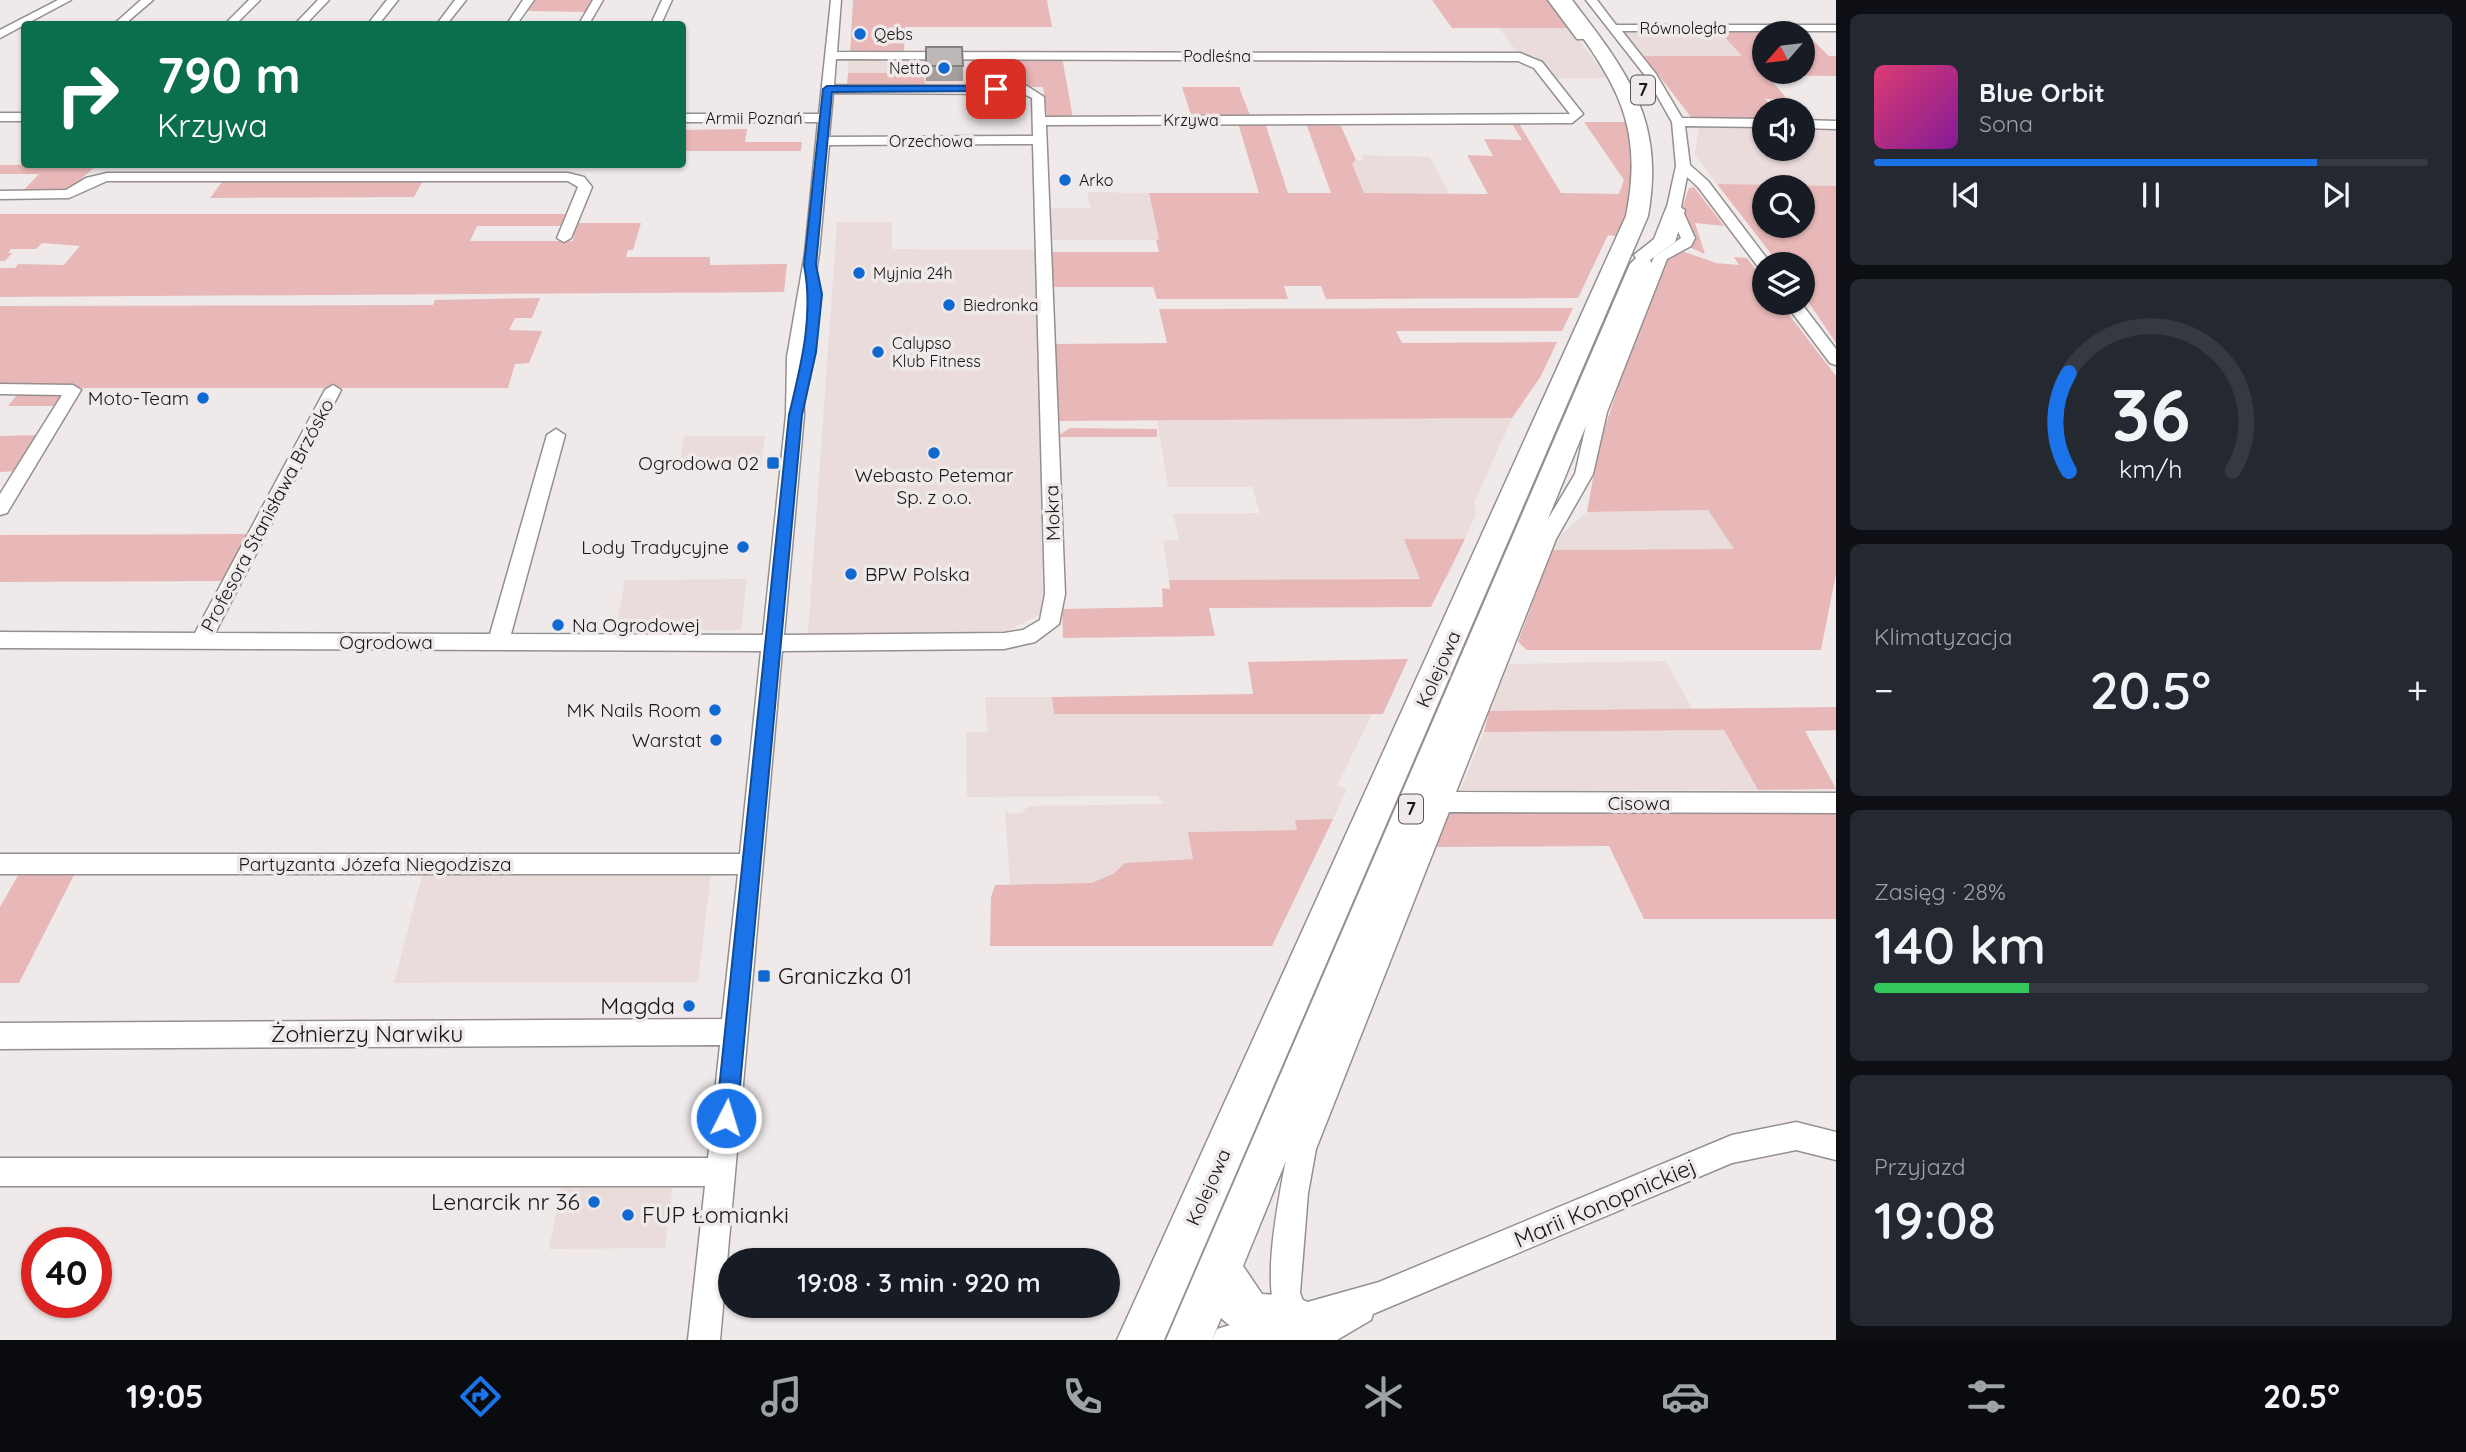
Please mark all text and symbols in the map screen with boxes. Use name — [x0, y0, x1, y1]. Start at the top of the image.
street label: Równoległa — [1639, 18, 1727, 38]
north arrow — [1752, 21, 1815, 84]
map controls — [1752, 21, 1815, 315]
place label: Qebs — [874, 24, 913, 44]
marker: Qebs — [852, 26, 868, 42]
text: 790 m — [157, 44, 301, 105]
street label: Podleśna — [1183, 46, 1251, 66]
icon: right — [42, 49, 133, 140]
place label: Netto — [889, 58, 930, 78]
pin — [966, 59, 1026, 119]
marker: Netto — [936, 60, 952, 76]
icon: arrive — [977, 70, 1015, 108]
road number: 7 — [1631, 76, 1655, 104]
text: Blue Orbit — [1979, 76, 2105, 109]
button: sound — [1752, 98, 1815, 161]
text: Krzywa — [157, 105, 268, 145]
street label: Armii Poznań — [705, 108, 803, 128]
text: Sona — [1979, 109, 2033, 138]
street label: Krzywa — [1163, 110, 1219, 130]
street label: Orzechowa — [889, 131, 973, 151]
place label: Arko — [1079, 170, 1113, 190]
marker: Arko — [1057, 172, 1073, 188]
button: search — [1752, 175, 1815, 238]
icon: previous — [1947, 176, 1985, 214]
icon: pause — [2132, 176, 2170, 214]
icon: next — [2317, 176, 2355, 214]
button: layers — [1752, 252, 1815, 315]
place label: Myjnia 24h — [873, 263, 953, 283]
marker: Myjnia 24h — [851, 265, 867, 281]
place label: Biedronka — [963, 295, 1039, 315]
marker: Biedronka — [941, 297, 957, 313]
place label: Calypso Klub Fitness — [892, 333, 981, 371]
marker: Calypso Klub Fitness — [870, 344, 886, 360]
text: 36 — [2111, 368, 2191, 459]
place label: Moto-Team — [88, 386, 189, 410]
marker: Moto-Team — [195, 390, 211, 406]
street label: Profesora Stanisława Brzósko — [195, 394, 339, 636]
marker: Webasto Petemar Sp. z o.o. — [926, 445, 942, 461]
place label: Ogrodowa 02 — [638, 451, 759, 475]
text: km/h — [2119, 453, 2183, 484]
marker: Ogrodowa 02 — [765, 455, 781, 471]
place label: Webasto Petemar Sp. z o.o. — [855, 463, 1014, 509]
street label: Mokra — [1039, 485, 1065, 541]
place label: Lody Tradycyjne — [581, 535, 729, 559]
marker: Lody Tradycyjne — [735, 539, 751, 555]
place label: BPW Polska — [865, 562, 970, 586]
marker: BPW Polska — [843, 566, 859, 582]
place label: Na Ogrodowej — [572, 613, 700, 637]
marker: Na Ogrodowej — [550, 617, 566, 633]
text: Klimatyzacja — [1874, 622, 2013, 651]
street label: Kolejowa — [1411, 627, 1465, 711]
street label: Ogrodowa — [339, 630, 433, 654]
text: 20.5° — [2089, 657, 2211, 722]
text: − — [1874, 666, 1894, 714]
text: + — [2407, 666, 2428, 714]
place label: MK Nails Room — [566, 698, 701, 722]
marker: MK Nails Room — [707, 702, 723, 718]
place label: Warstat — [632, 728, 702, 752]
marker: Warstat — [708, 732, 724, 748]
street label: Cisowa — [1608, 791, 1670, 815]
road number: 7 — [1399, 794, 1423, 824]
street label: Partyzanta Józefa Niegodzisza — [238, 852, 512, 876]
text: Zasięg · 28% — [1874, 877, 2006, 906]
text: 140 km — [1874, 912, 2046, 977]
place label: Graniczka 01 — [778, 961, 912, 990]
marker: Graniczka 01 — [756, 968, 772, 984]
place label: Magda — [600, 991, 675, 1020]
marker: Magda — [681, 998, 697, 1014]
street label: Żołnierzy Narwiku — [271, 1019, 463, 1048]
position arrow — [689, 1081, 763, 1155]
street label: Kolejowa — [1181, 1145, 1235, 1229]
street label: Marii Konopnickiej — [1510, 1151, 1700, 1254]
text: Przyjazd — [1874, 1152, 1966, 1181]
place label: Lenarcik nr 36 — [431, 1187, 580, 1216]
text: 19:08 — [1874, 1187, 1996, 1252]
marker: Lenarcik nr 36 — [586, 1194, 602, 1210]
place label: FUP Łomianki — [642, 1200, 789, 1229]
marker: FUP Łomianki — [620, 1207, 636, 1223]
speed limit sign: 40 — [21, 1227, 112, 1318]
text: 19:08 · 3 min · 920 m — [797, 1266, 1041, 1299]
icon: directions — [456, 1372, 505, 1421]
icon: music — [757, 1372, 806, 1421]
icon: phone — [1058, 1372, 1107, 1421]
icon: climate — [1359, 1372, 1408, 1421]
icon: car — [1661, 1372, 1710, 1421]
icon: filters — [1962, 1372, 2011, 1421]
text: 19:05 — [126, 1376, 204, 1416]
text: 20.5° — [2263, 1376, 2340, 1416]

